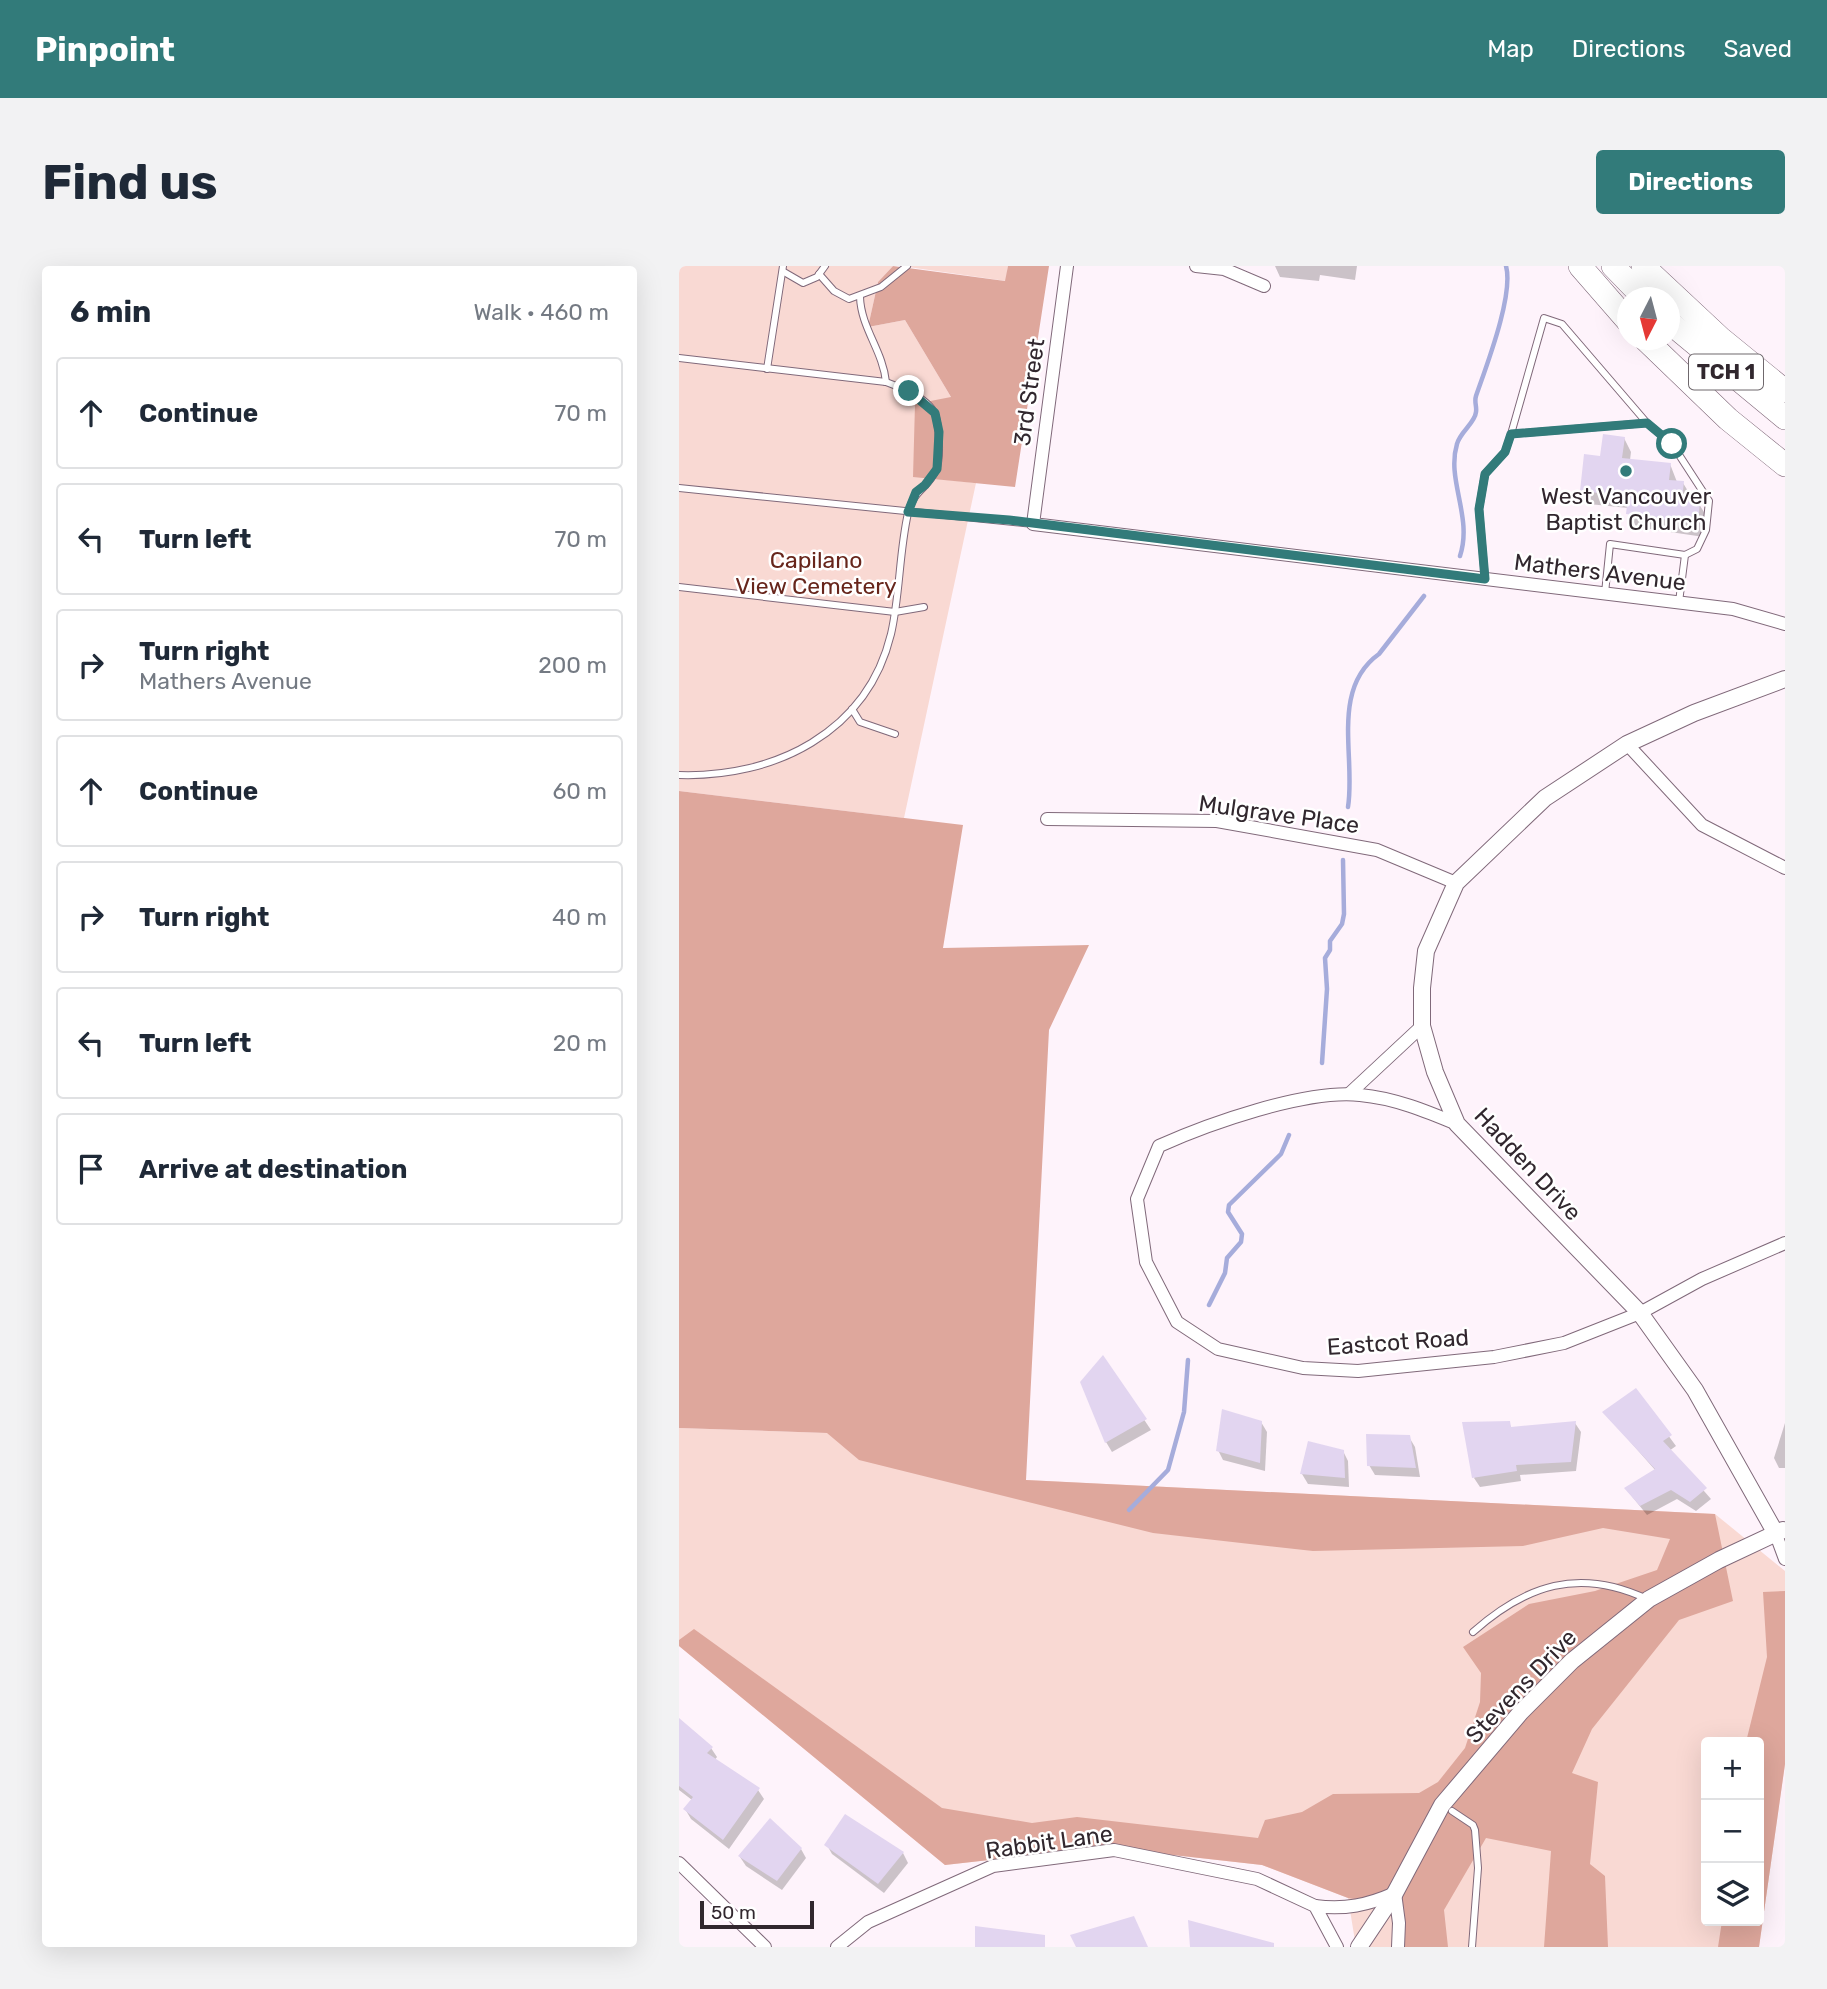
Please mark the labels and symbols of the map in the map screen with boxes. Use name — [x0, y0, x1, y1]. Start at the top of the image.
north arrow — [1617, 287, 1680, 350]
street label: 3rd Street — [1008, 337, 1050, 447]
road number: TCH 1 — [1689, 354, 1763, 390]
route end — [893, 375, 924, 406]
route start — [1656, 428, 1687, 459]
marker: West Vancouver Baptist Church — [1618, 463, 1634, 479]
place label: West Vancouver Baptist Church — [1541, 482, 1712, 536]
park label: Capilano View Cemetery — [735, 546, 897, 600]
street label: Mathers Avenue — [1513, 548, 1687, 596]
street label: Mulgrave Place — [1197, 789, 1361, 839]
street label: Hadden Drive — [1469, 1102, 1587, 1226]
street label: Eastcot Road — [1326, 1323, 1470, 1361]
street label: Stevens Drive — [1460, 1623, 1582, 1749]
street label: Rabbit Lane — [984, 1819, 1114, 1865]
scale bar — [700, 1898, 814, 1930]

